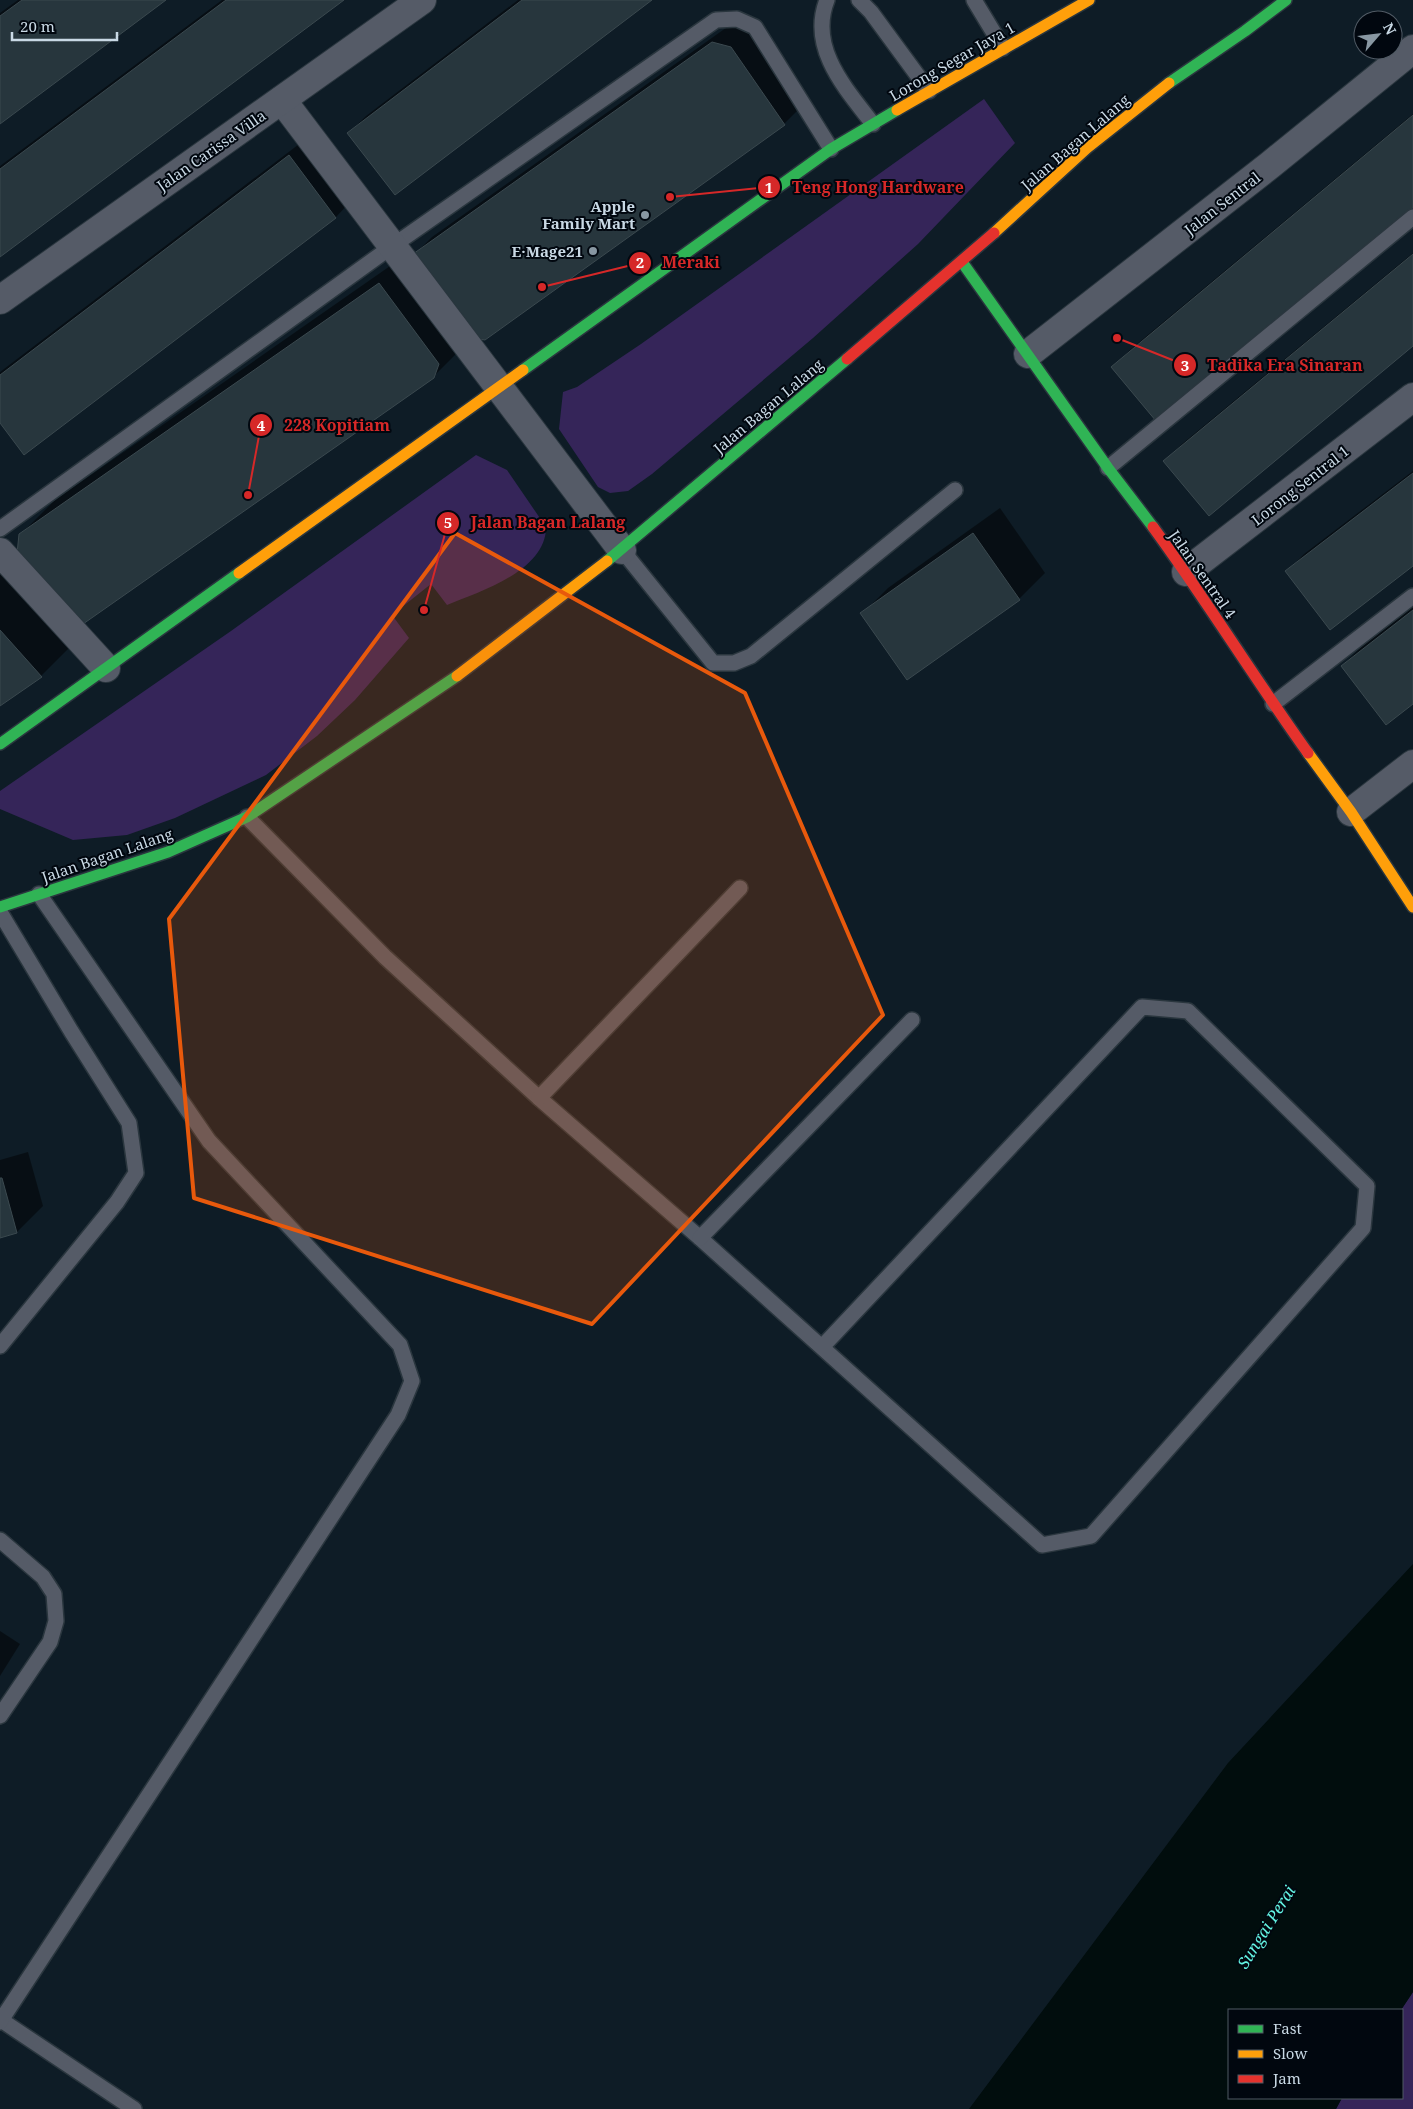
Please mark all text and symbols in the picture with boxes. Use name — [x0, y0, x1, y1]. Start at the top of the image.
scale bar — [12, 10, 118, 42]
north arrow — [1353, 10, 1403, 60]
text: 20 m — [20, 16, 55, 36]
street label: Lorong Segar Jaya 1 — [886, 17, 1018, 105]
text: N — [1379, 19, 1401, 38]
street label: Jalan Bagan Lalang — [1016, 89, 1133, 195]
street label: Jalan Carissa Villa — [152, 105, 269, 196]
street label: Jalan Sentral — [1179, 167, 1264, 240]
callout: Teng Hong Hardware — [757, 172, 974, 203]
text: Teng Hong Hardware — [792, 176, 964, 198]
text: 1 — [765, 177, 773, 197]
place label: Apple Family Mart — [542, 196, 635, 233]
marker: Apple Family Mart — [639, 209, 651, 221]
place label: E·Mage21 — [512, 241, 583, 261]
marker: E·Mage21 — [587, 245, 599, 257]
callout: Meraki — [627, 247, 730, 278]
text: Meraki — [662, 251, 720, 273]
text: 2 — [636, 252, 644, 272]
callout: Tadika Era Sinaran — [1173, 350, 1373, 381]
street label: Jalan Bagan Lalang — [708, 354, 827, 458]
text: Tadika Era Sinaran — [1207, 354, 1363, 376]
text: 3 — [1181, 355, 1189, 375]
callout: 228 Kopitiam — [249, 410, 400, 441]
text: 228 Kopitiam — [284, 414, 390, 436]
text: 4 — [257, 415, 266, 435]
street label: Lorong Sentral 1 — [1247, 441, 1353, 529]
callout: Jalan Bagan Lalang — [436, 507, 635, 538]
text: Jalan Bagan Lalang — [470, 511, 625, 533]
text: 5 — [444, 512, 452, 532]
street label: Jalan Sentral 4 — [1164, 525, 1241, 623]
street label: Jalan Bagan Lalang — [38, 823, 175, 887]
water label: Sungai Perai — [1232, 1881, 1300, 1973]
legend — [1228, 2009, 1403, 2099]
text: Fast — [1273, 2018, 1302, 2038]
text: Slow — [1273, 2043, 1307, 2063]
text: Jam — [1272, 2068, 1301, 2088]

